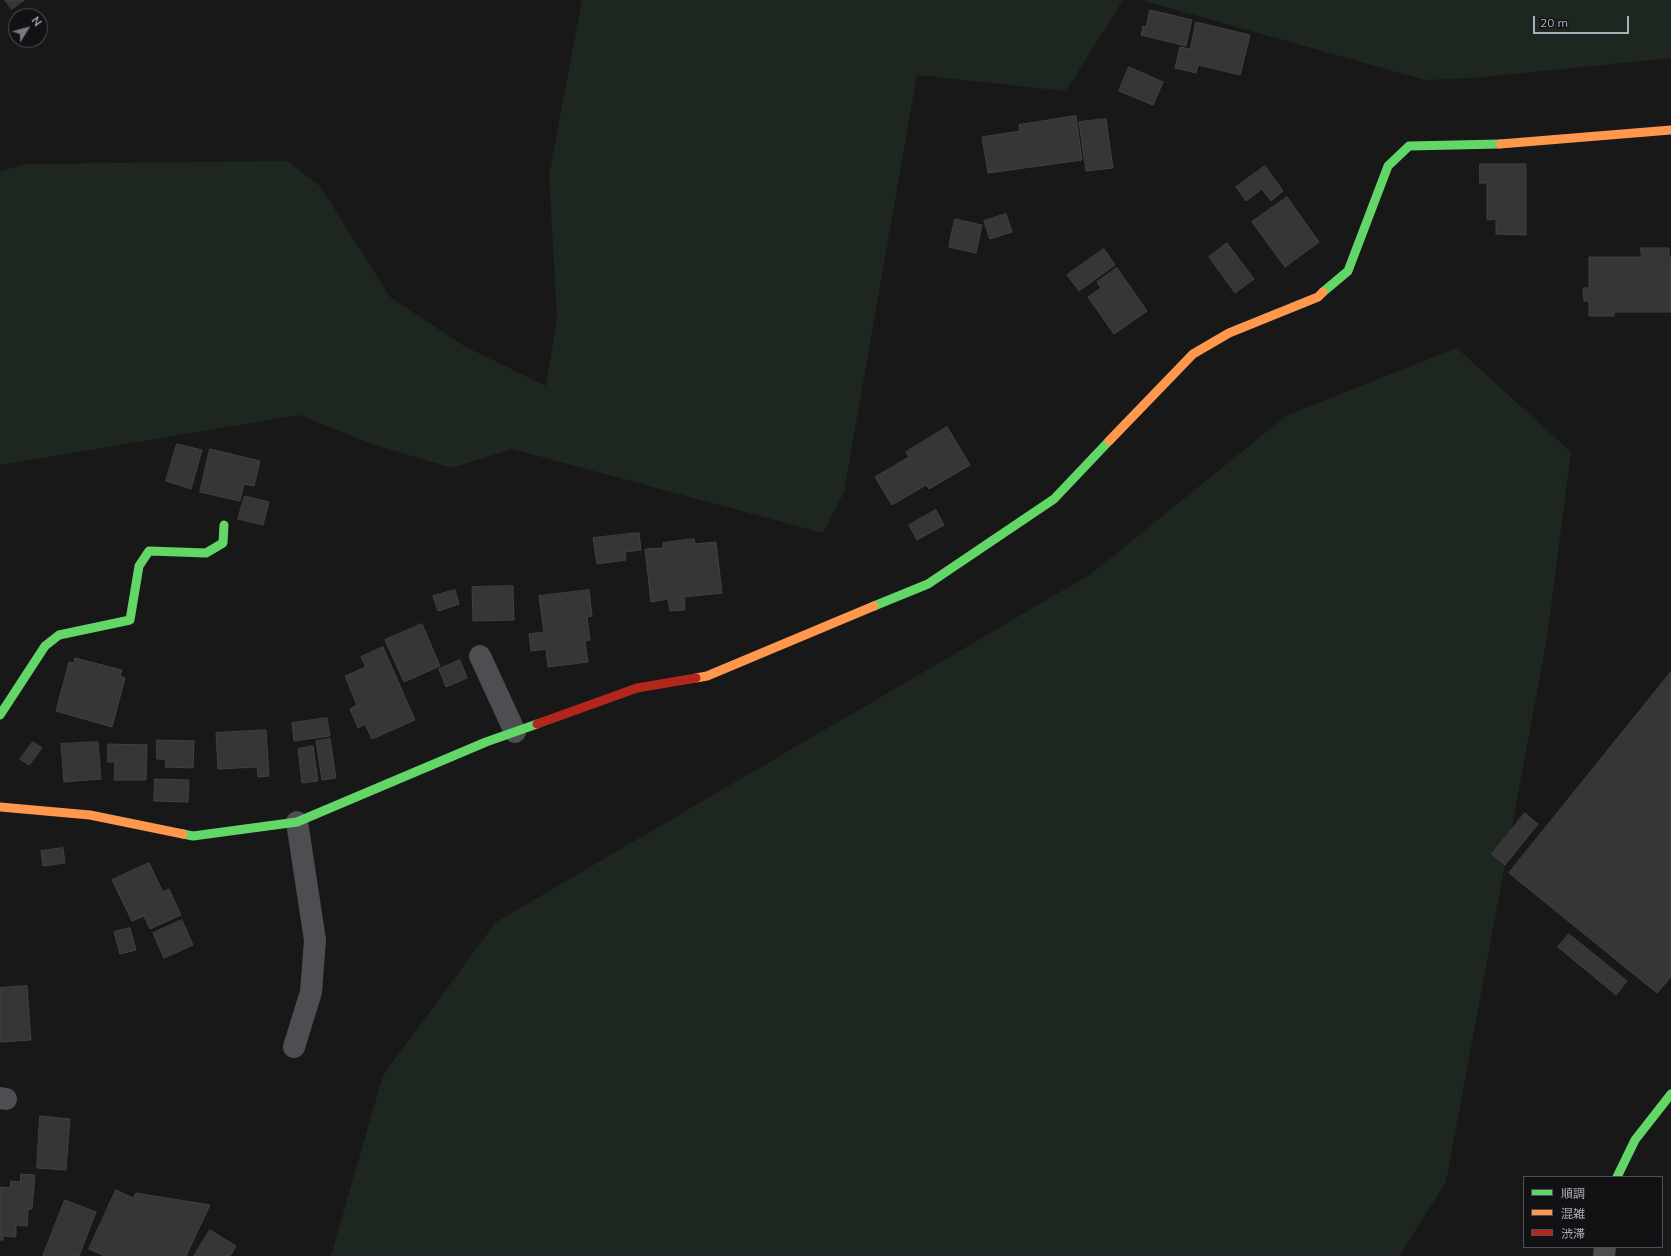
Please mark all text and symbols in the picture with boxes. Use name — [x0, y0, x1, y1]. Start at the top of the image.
north arrow — [8, 8, 48, 48]
scale bar — [1535, 8, 1631, 34]
text: N — [29, 14, 45, 29]
text: 20 m — [1540, 15, 1568, 30]
legend — [1523, 1176, 1663, 1248]
text: 順調 — [1561, 1186, 1585, 1201]
text: 混雑 — [1561, 1206, 1585, 1221]
text: 渋滞 — [1561, 1226, 1585, 1241]

